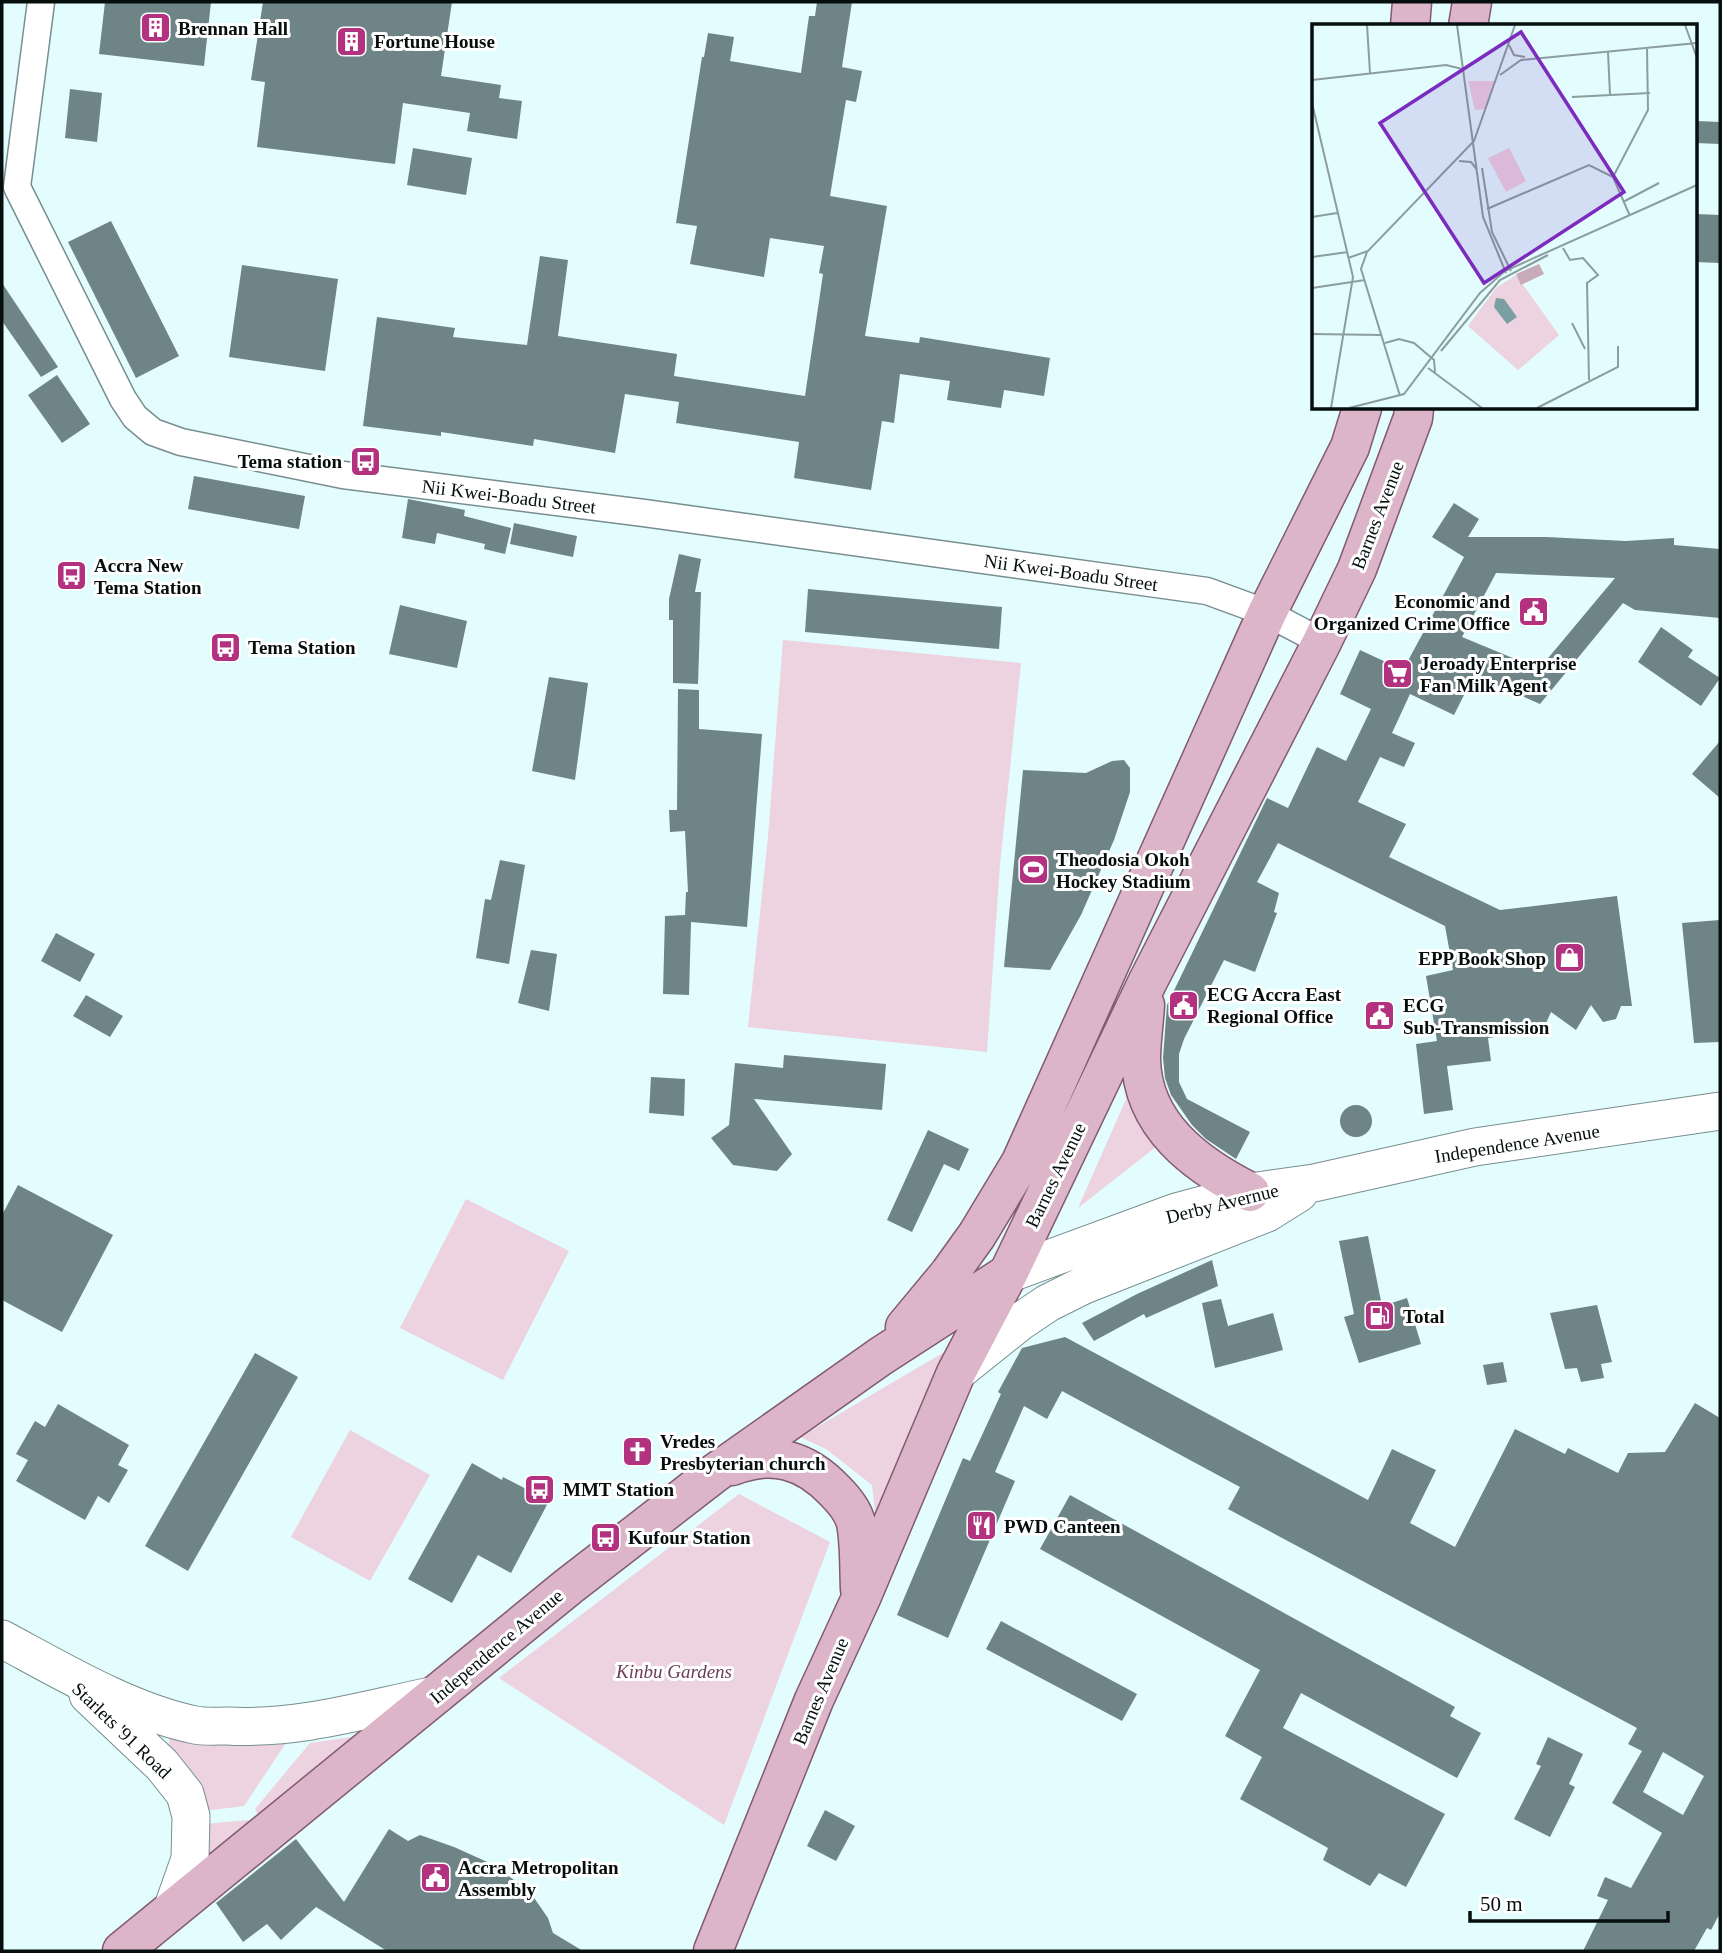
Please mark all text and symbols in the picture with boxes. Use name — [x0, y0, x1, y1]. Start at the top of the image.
building icon: Brennan Hall — [138, 11, 172, 45]
place label: Brennan Hall — [178, 18, 288, 39]
building icon: Fortune House — [334, 24, 368, 58]
inset map — [1312, 24, 1698, 410]
place label: Fortune House — [374, 31, 495, 52]
bus stop icon: Tema station — [348, 444, 382, 478]
place label: Tema station — [238, 451, 342, 472]
street label: Barnes Avenue — [1347, 458, 1408, 572]
street label: Nii Kwei-Boadu Street — [421, 475, 598, 518]
street label: Nii Kwei-Boadu Street — [983, 550, 1160, 595]
place label: Accra New Tema Station — [94, 555, 202, 598]
bus stop icon: Accra New Tema Station — [54, 559, 88, 593]
place label: Economic and Organized Crime Office — [1314, 591, 1510, 634]
public building icon: Economic and Organized Crime Office — [1516, 595, 1550, 629]
bus stop icon: Tema Station — [208, 630, 242, 664]
place label: Tema Station — [248, 637, 356, 658]
place label: Jeroady Enterprise Fan Milk Agent — [1420, 653, 1576, 696]
supermarket icon: Jeroady Enterprise Fan Milk Agent — [1380, 657, 1414, 691]
place label: Theodosia Okoh Hockey Stadium — [1056, 849, 1191, 892]
sports icon: Theodosia Okoh Hockey Stadium — [1016, 853, 1050, 887]
shop icon: EPP Book Shop — [1552, 941, 1586, 975]
place label: EPP Book Shop — [1418, 948, 1546, 969]
place label: ECG Accra East Regional Office — [1207, 984, 1342, 1027]
public building icon: ECG Accra East Regional Office — [1167, 988, 1201, 1022]
place label: ECG Sub-Transmission — [1403, 995, 1550, 1038]
public building icon: ECG Sub-Transmission — [1363, 999, 1397, 1033]
street label: Barnes Avenue — [1021, 1119, 1090, 1231]
street label: Independence Avenue — [1433, 1120, 1601, 1167]
street label: Derby Avernue — [1164, 1179, 1281, 1228]
fuel station icon: Total — [1363, 1299, 1397, 1333]
place label: Total — [1403, 1306, 1445, 1327]
place label: Vredes Presbyterian church — [660, 1431, 826, 1474]
church icon: Vredes Presbyterian church — [620, 1435, 654, 1469]
bus stop icon: MMT Station — [523, 1472, 557, 1506]
place label: MMT Station — [563, 1479, 674, 1500]
restaurant icon: PWD Canteen — [964, 1509, 998, 1543]
place label: PWD Canteen — [1004, 1516, 1121, 1537]
bus stop icon: Kufour Station — [588, 1520, 622, 1554]
place label: Kufour Station — [628, 1527, 751, 1548]
street label: Independence Avenue — [426, 1585, 567, 1708]
street label: Barnes Avenue — [788, 1635, 852, 1748]
park label: Kinbu Gardens — [615, 1661, 732, 1682]
street label: Starlets '91 Road — [68, 1678, 176, 1783]
place label: Accra Metropolitan Assembly — [458, 1857, 619, 1900]
public building icon: Accra Metropolitan Assembly — [418, 1861, 452, 1895]
scale bar — [1470, 1880, 1668, 1924]
text: 50 m — [1480, 1892, 1523, 1916]

